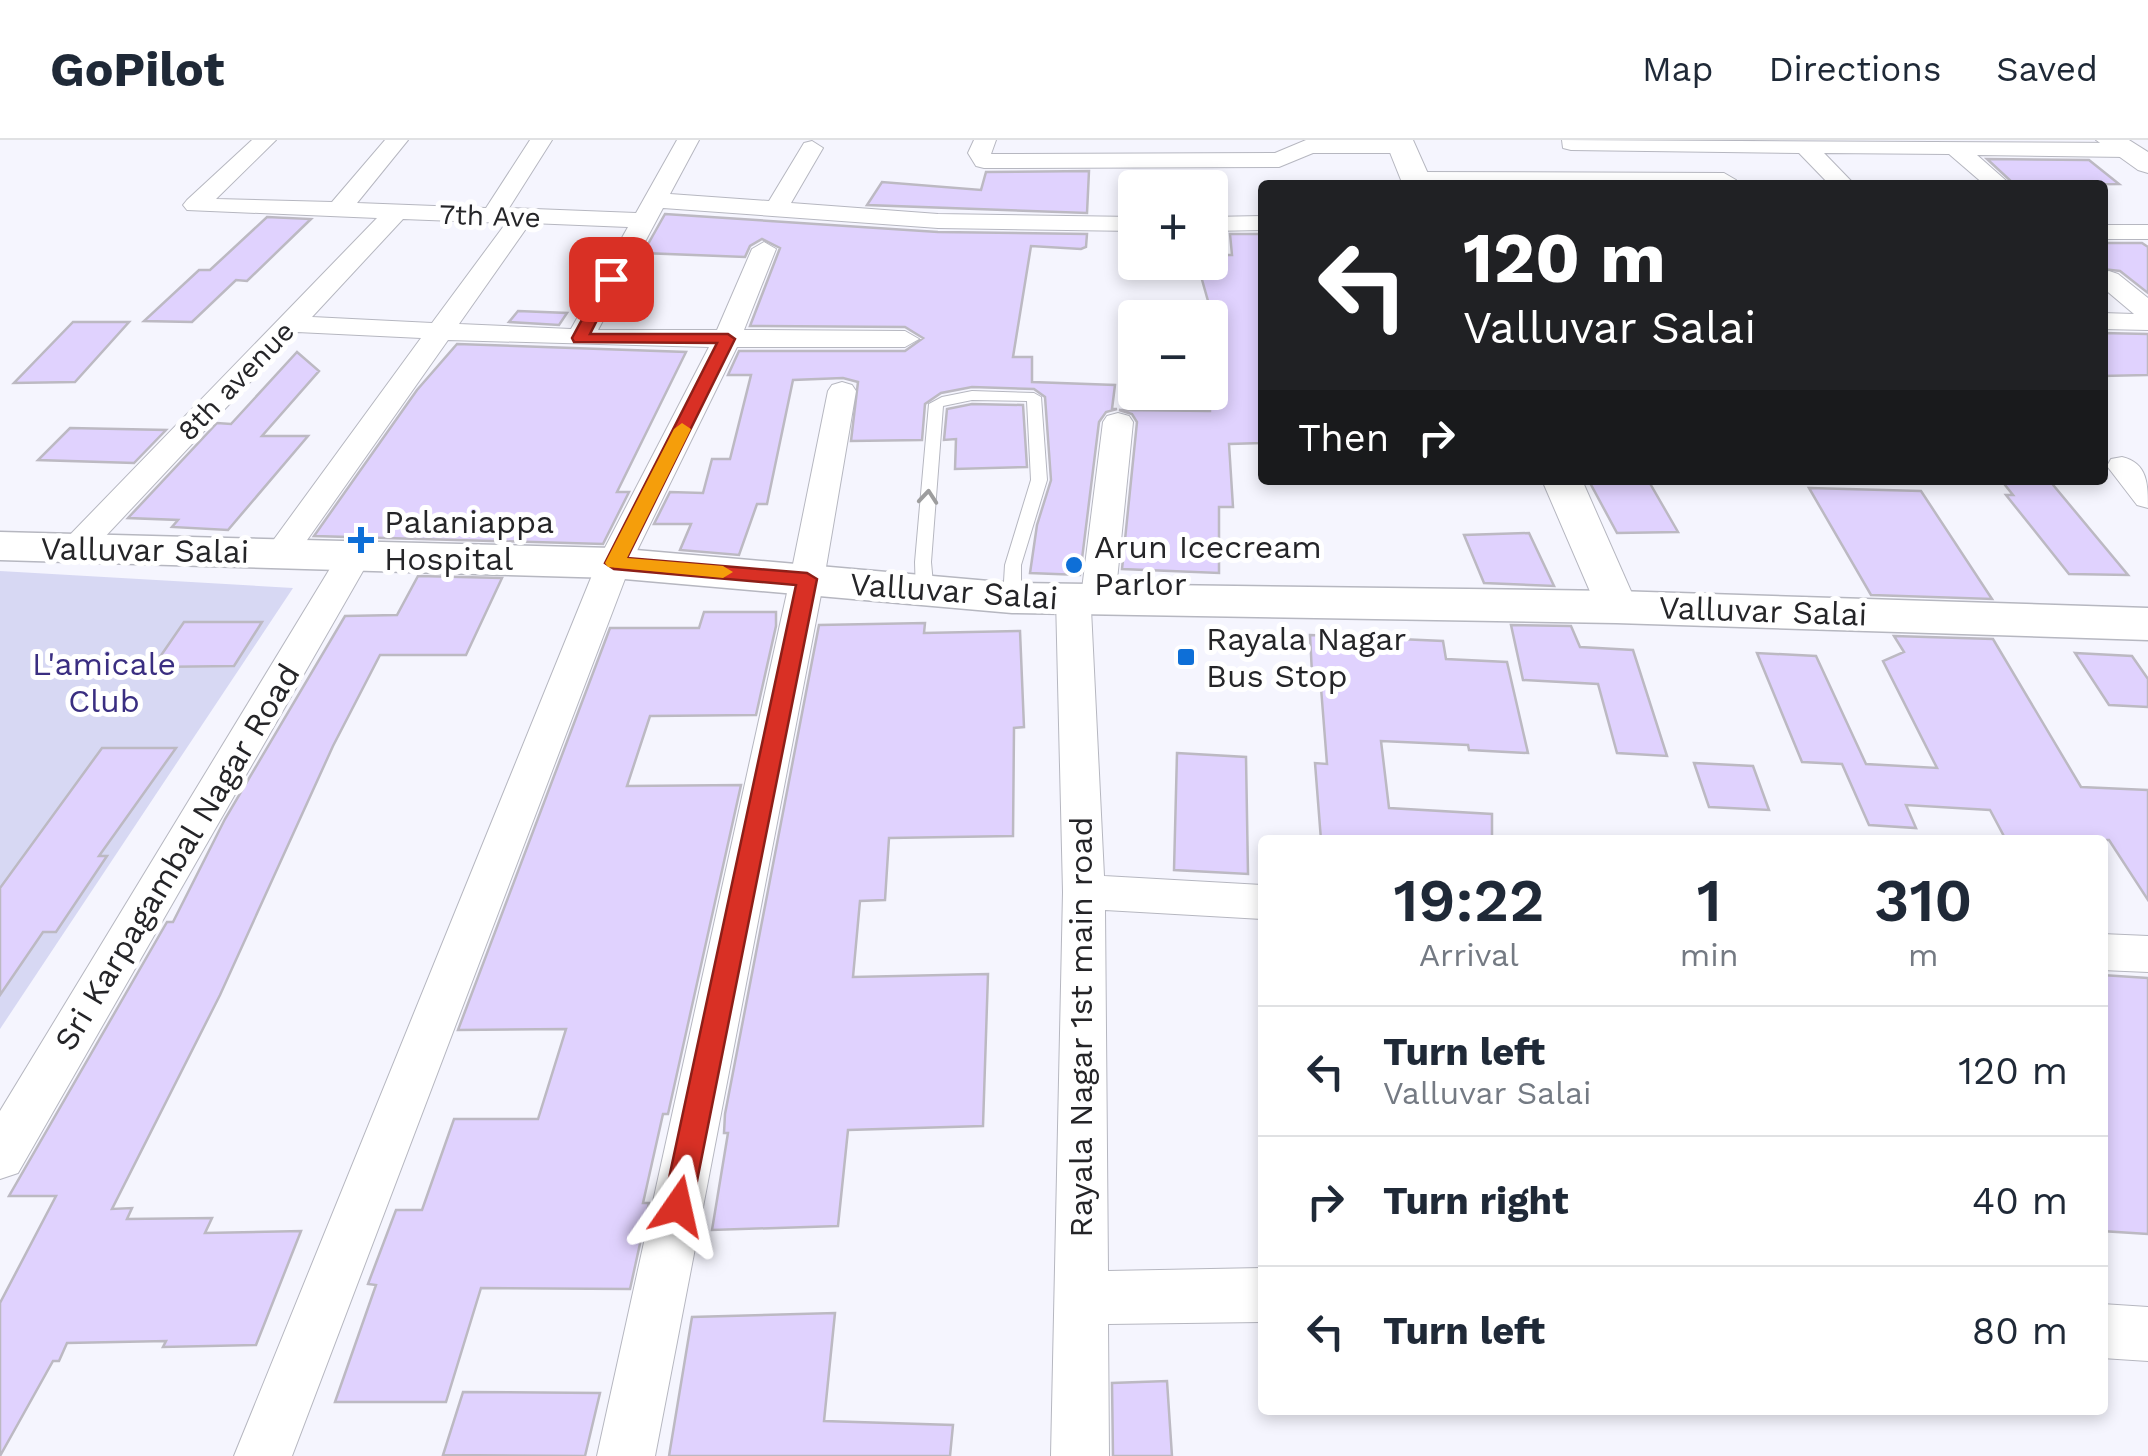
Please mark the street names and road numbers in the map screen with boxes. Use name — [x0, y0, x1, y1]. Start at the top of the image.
street label: 7th Ave — [439, 198, 541, 234]
street label: 8th avenue — [171, 315, 301, 447]
street label: Valluvar Salai — [40, 529, 250, 571]
street label: Valluvar Salai — [849, 565, 1059, 617]
street label: Valluvar Salai — [1658, 588, 1868, 634]
street label: Sri Karpagambal Nagar Road — [46, 657, 308, 1057]
street label: Rayala Nagar 1st main road — [1062, 816, 1100, 1238]

